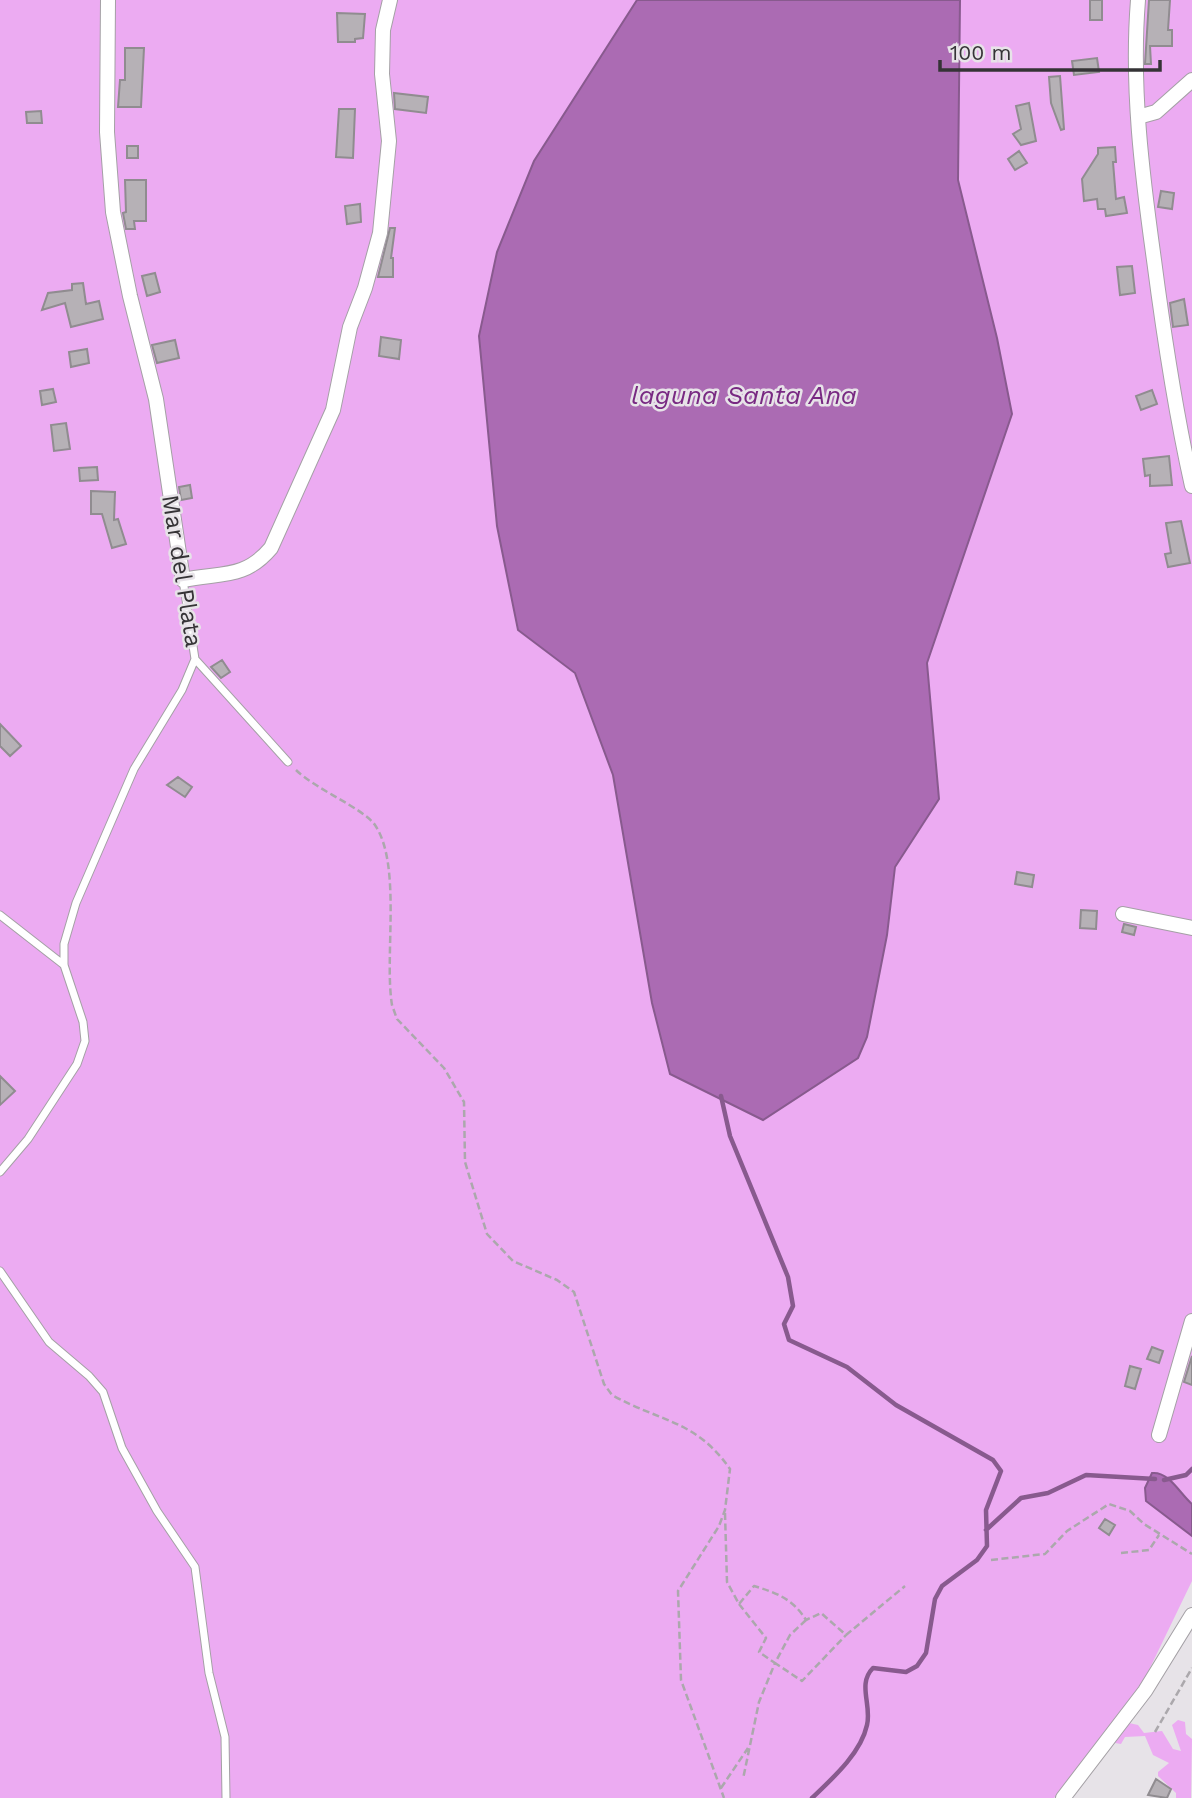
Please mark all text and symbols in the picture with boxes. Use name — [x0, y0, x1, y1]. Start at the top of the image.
scale bar — [940, 28, 1160, 72]
text: 100 m — [950, 40, 1012, 65]
water label: laguna Santa Ana — [631, 380, 857, 410]
street label: Mar del Plata — [156, 493, 208, 649]

